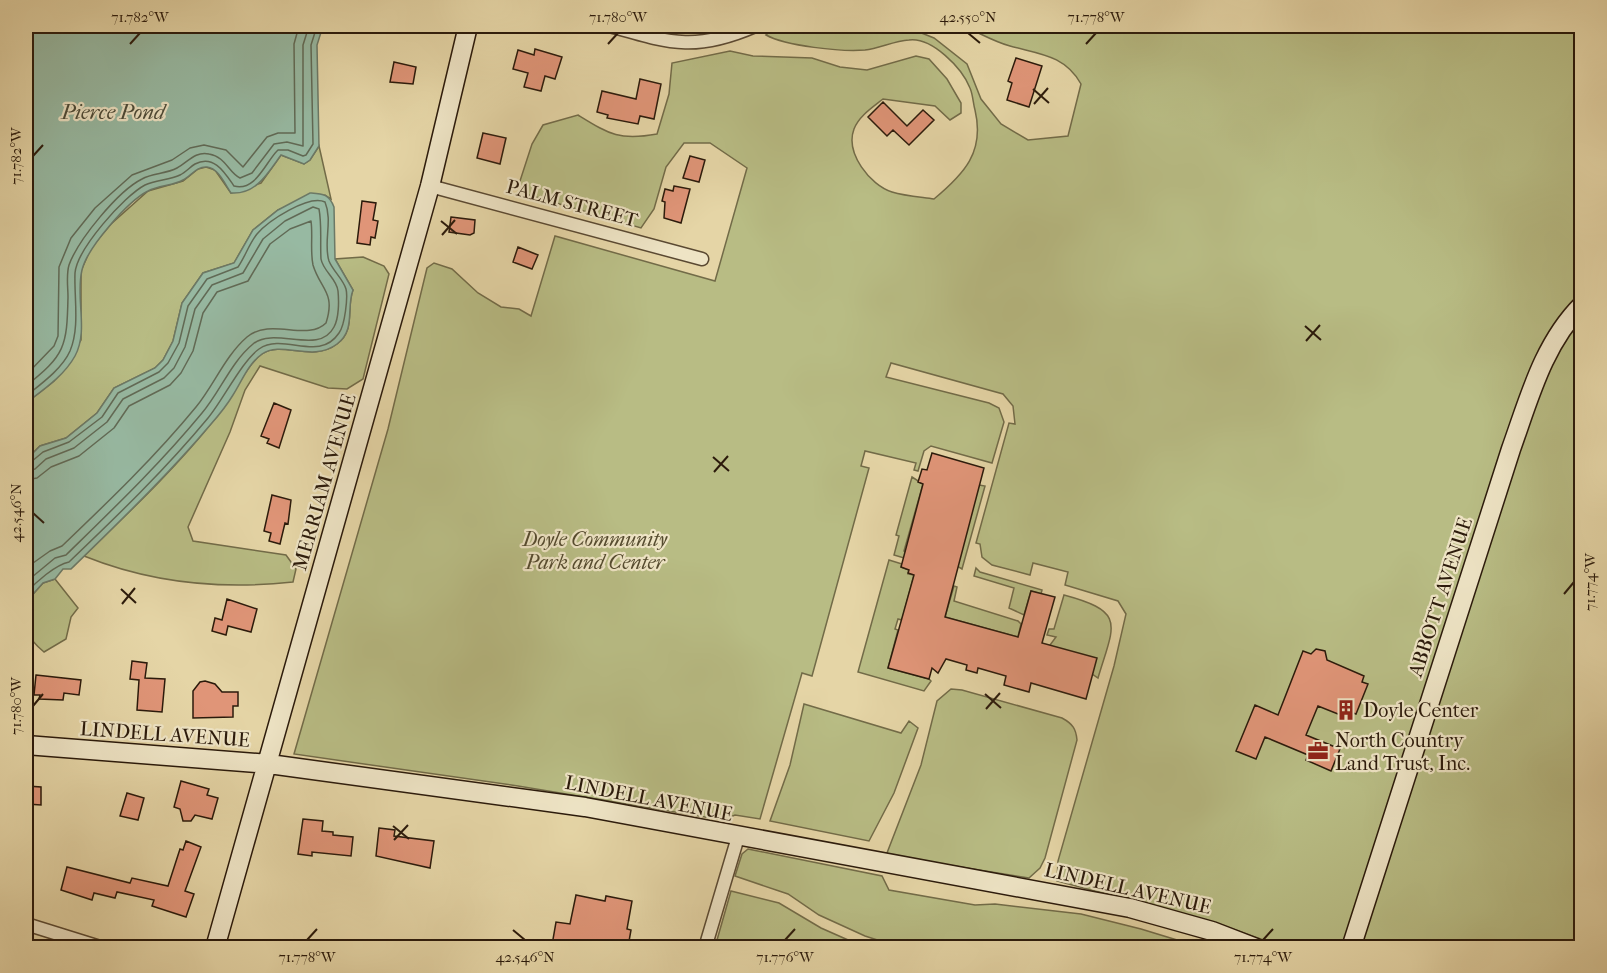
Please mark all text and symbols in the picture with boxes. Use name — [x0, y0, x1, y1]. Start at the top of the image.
text: 71.782°W — [111, 8, 170, 26]
text: 71.780°W — [589, 8, 648, 26]
text: 42.550°N — [940, 8, 997, 26]
text: 71.778°W — [1068, 8, 1126, 26]
water label: Pierce Pond — [60, 100, 167, 124]
text: 71.782°W — [7, 126, 25, 185]
street label: PALM STREET — [504, 175, 641, 232]
street label: MERRIAM AVENUE — [288, 391, 361, 573]
text: 42.546°N — [7, 483, 25, 543]
street label: ABBOTT AVENUE — [1404, 515, 1477, 681]
park label: Doyle Community Park and Center — [521, 528, 668, 574]
text: 71.774°W — [1581, 552, 1599, 611]
text: 71.780°W — [7, 676, 25, 735]
building icon: Doyle Center — [1334, 698, 1358, 722]
place label: Doyle Center — [1363, 699, 1479, 722]
street label: LINDELL AVENUE — [79, 717, 251, 752]
place label: North Country Land Trust, Inc. — [1335, 729, 1470, 775]
office icon: North Country Land Trust, Inc. — [1306, 739, 1330, 763]
street label: LINDELL AVENUE — [563, 771, 735, 826]
street label: LINDELL AVENUE — [1042, 858, 1214, 919]
text: 71.778°W — [279, 948, 337, 966]
text: 42.546°N — [495, 948, 555, 966]
text: 71.776°W — [756, 948, 815, 966]
text: 71.774°W — [1234, 948, 1293, 966]

